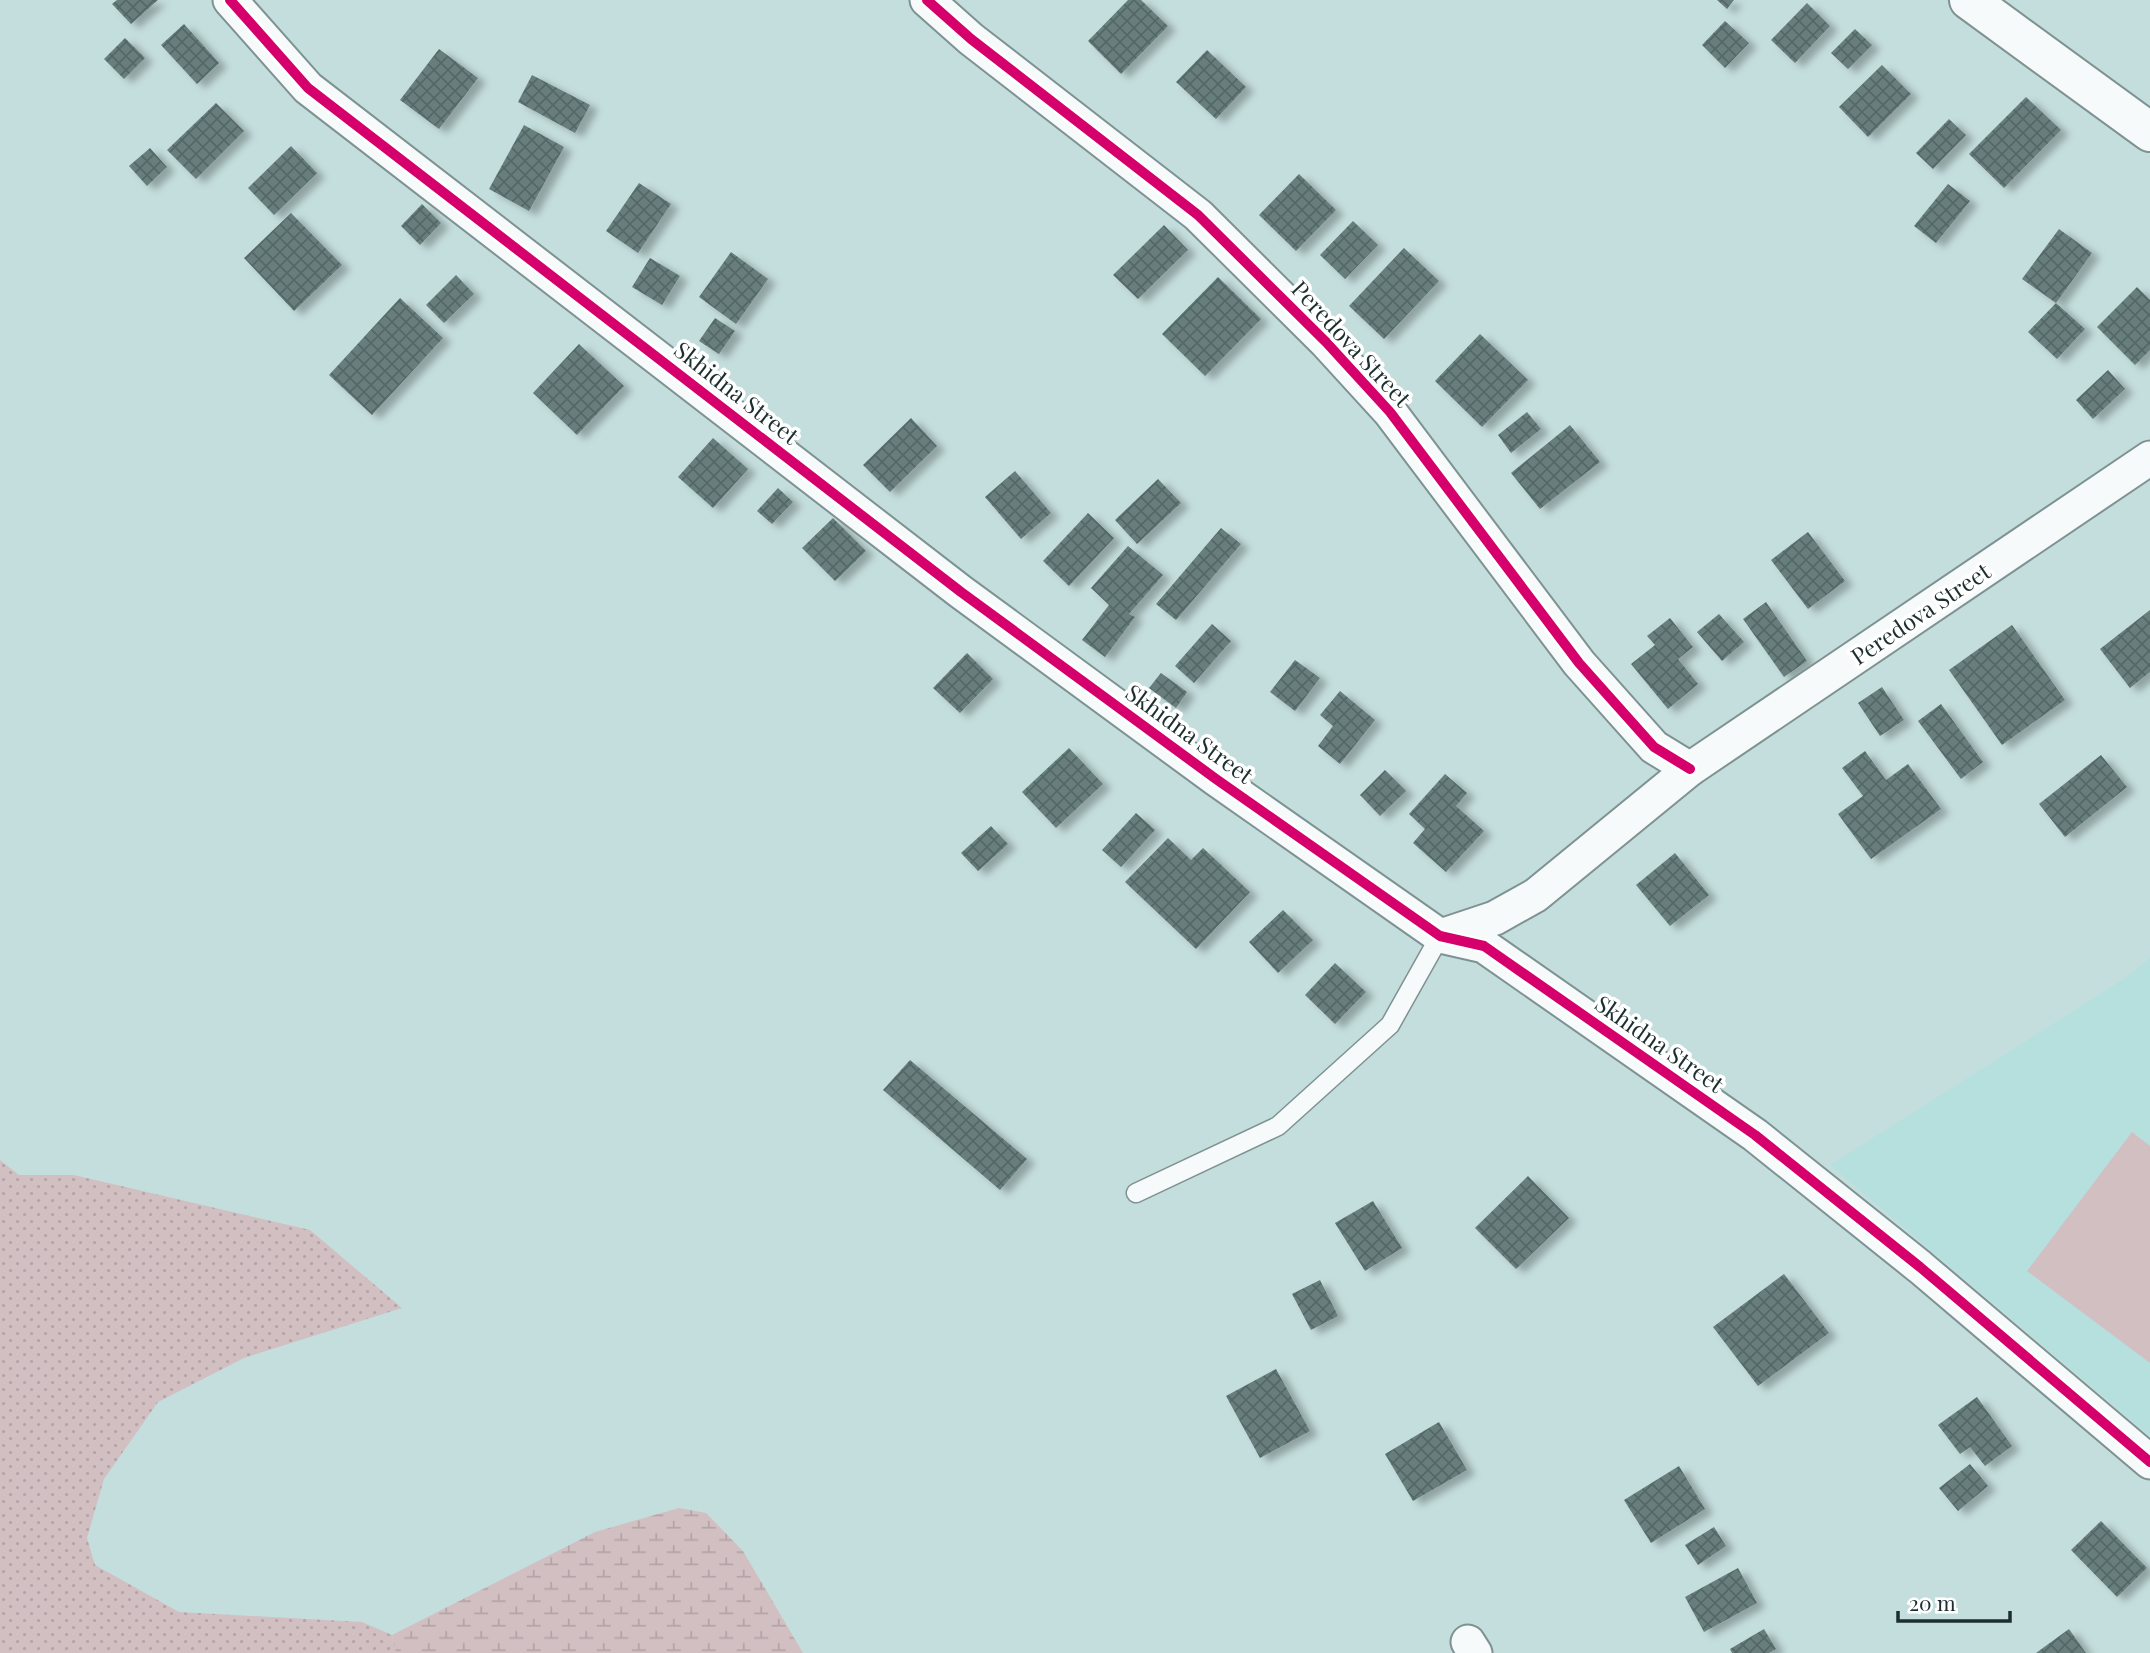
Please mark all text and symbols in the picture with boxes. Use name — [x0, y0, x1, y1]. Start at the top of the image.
street label: Peredova Street — [1285, 273, 1419, 413]
street label: Skhidna Street — [668, 333, 806, 451]
street label: Peredova Street — [1844, 554, 1996, 671]
street label: Skhidna Street — [1120, 676, 1261, 790]
street label: Skhidna Street — [1590, 987, 1731, 1099]
scale bar — [1898, 1580, 2010, 1624]
text: 20 m — [1909, 1588, 1956, 1616]

